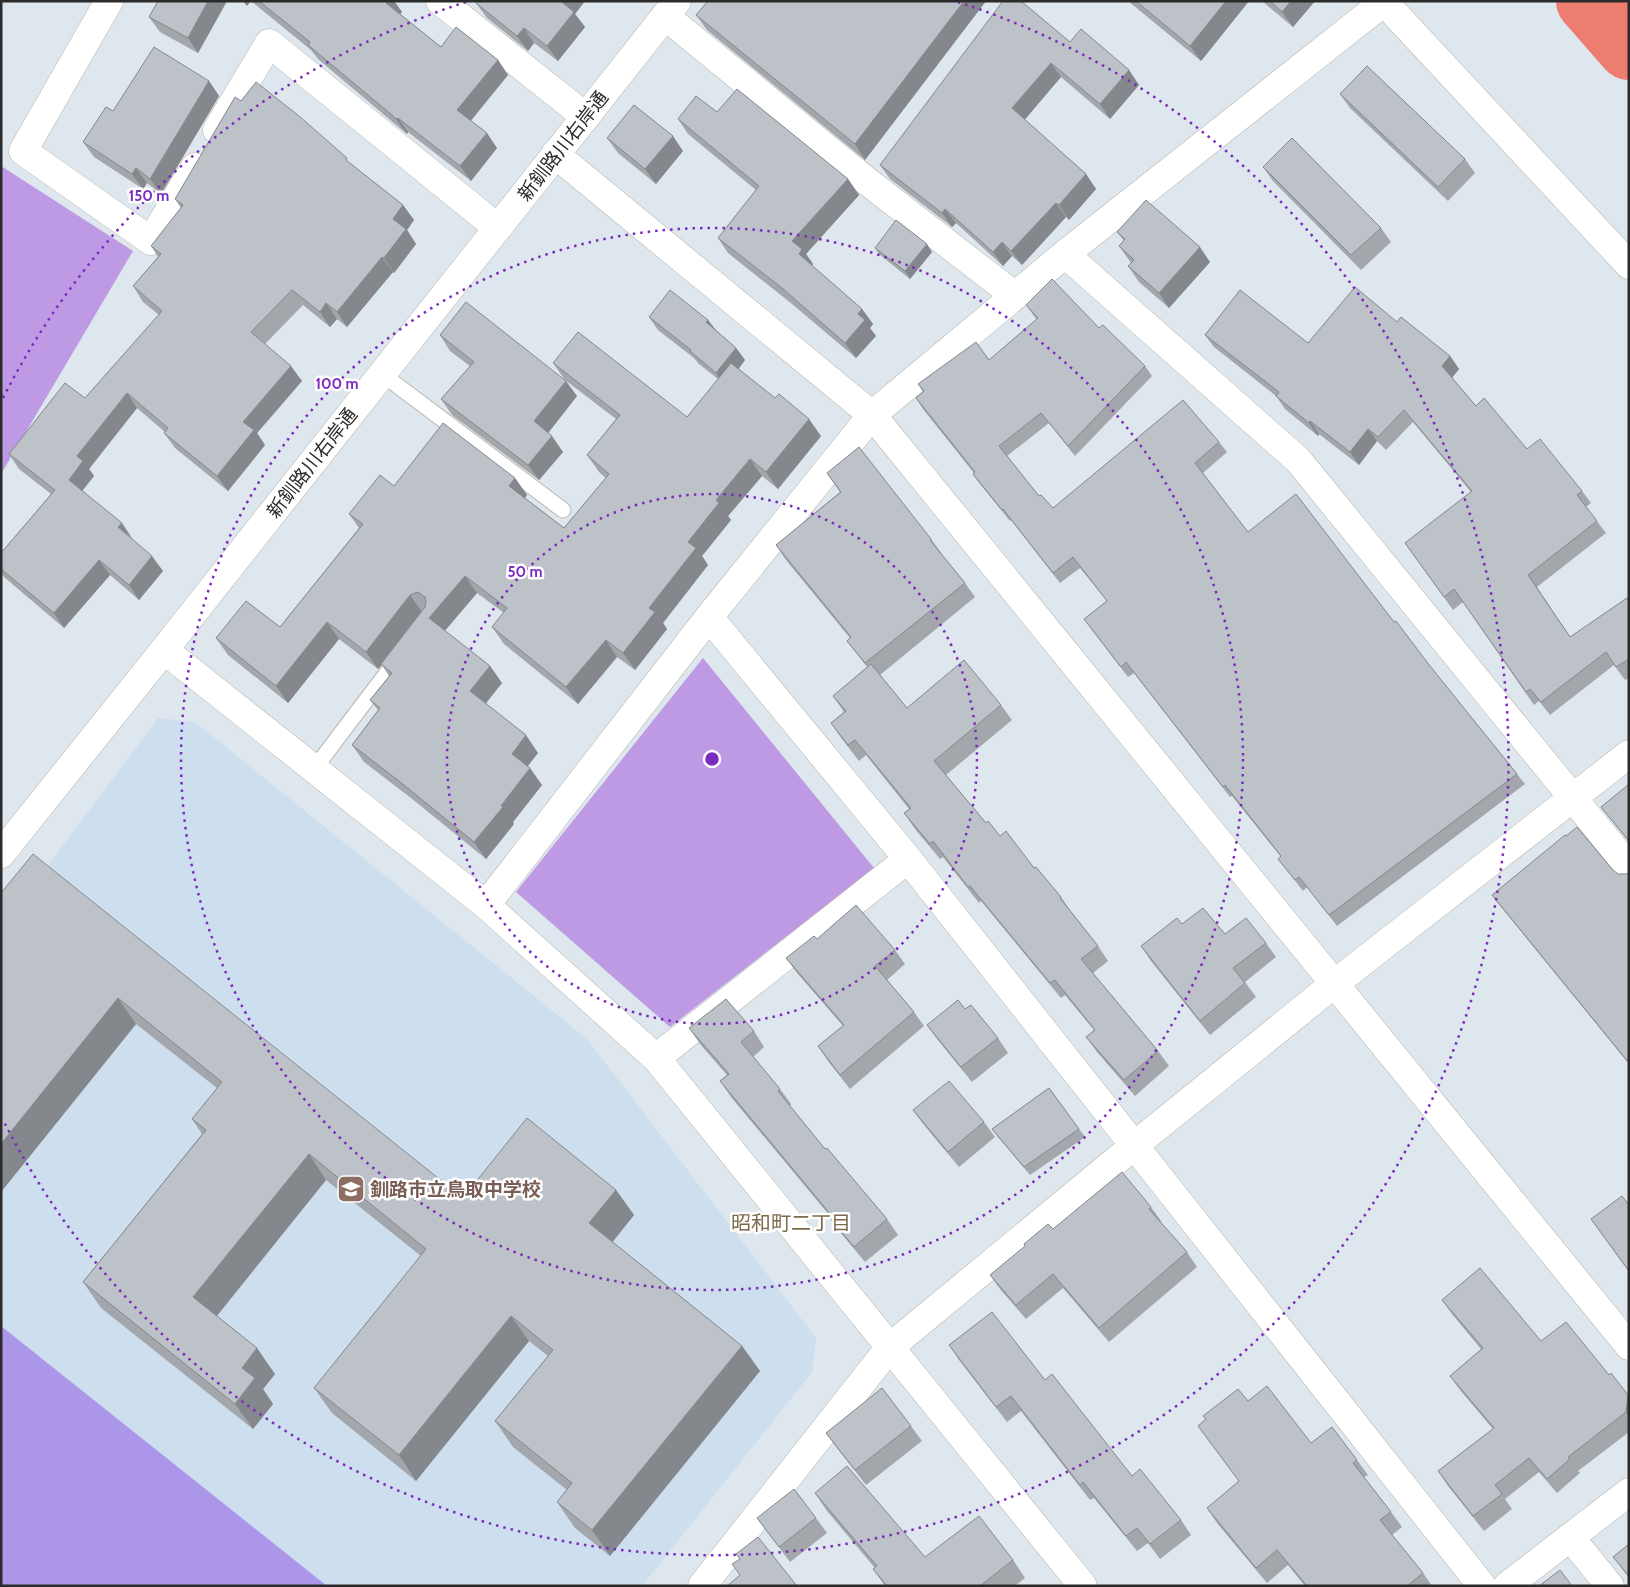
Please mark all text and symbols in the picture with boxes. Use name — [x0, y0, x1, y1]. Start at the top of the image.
street label: 新釧路川右岸通 — [513, 87, 613, 205]
text: 150 m — [129, 187, 169, 205]
text: 100 m — [315, 375, 359, 393]
street label: 新釧路川右岸通 — [262, 404, 362, 522]
text: 50 m — [507, 563, 543, 581]
centre of rings — [703, 750, 721, 768]
school or university icon: 釧路市立鳥取中学校 — [336, 1174, 366, 1204]
place label: 釧路市立鳥取中学校 — [370, 1178, 541, 1201]
district label: 昭和町二丁目 — [731, 1211, 851, 1235]

